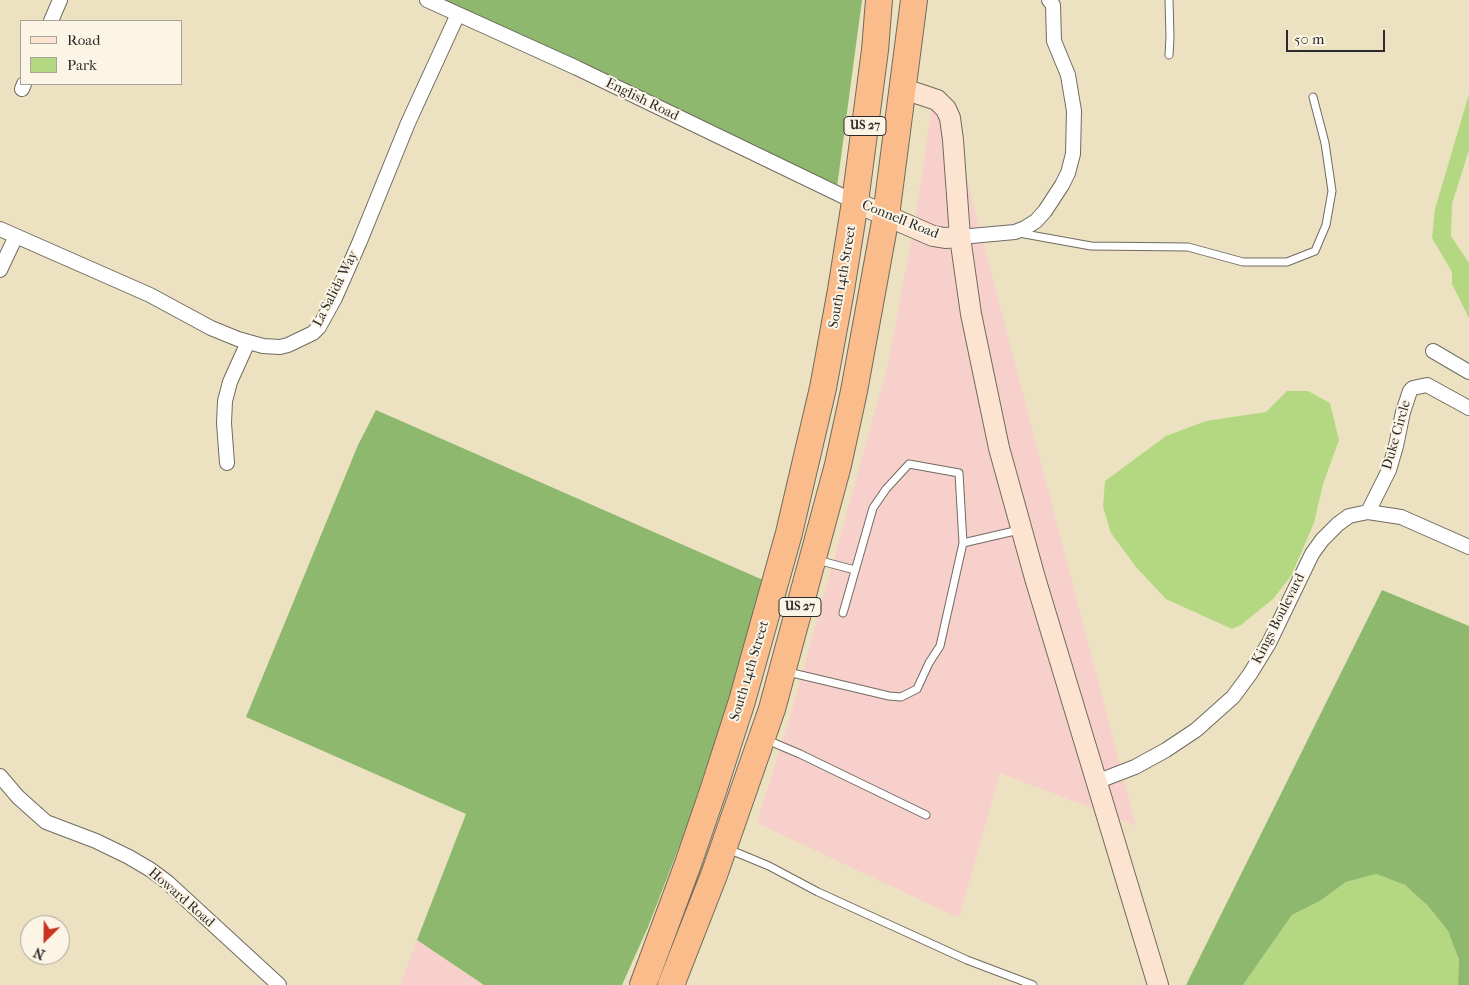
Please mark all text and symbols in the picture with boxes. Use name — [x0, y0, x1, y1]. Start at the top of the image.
legend — [20, 20, 182, 85]
scale bar — [1289, 20, 1388, 52]
text: 50 m — [1294, 30, 1324, 48]
text: Road — [67, 31, 100, 49]
text: Park — [67, 56, 97, 74]
street label: English Road — [603, 75, 681, 125]
road number: US 27 — [844, 116, 886, 136]
street label: Connell Road — [859, 197, 941, 243]
street label: South 14th Street — [826, 224, 860, 330]
street label: La Salida Way — [310, 248, 362, 330]
street label: Duke Circle — [1379, 398, 1415, 472]
street label: Kings Boulevard — [1249, 571, 1309, 667]
road number: US 27 — [779, 598, 821, 616]
street label: South 14th Street — [727, 619, 773, 723]
street label: Howard Road — [145, 865, 217, 931]
north arrow — [20, 915, 70, 965]
text: N — [31, 943, 48, 963]

